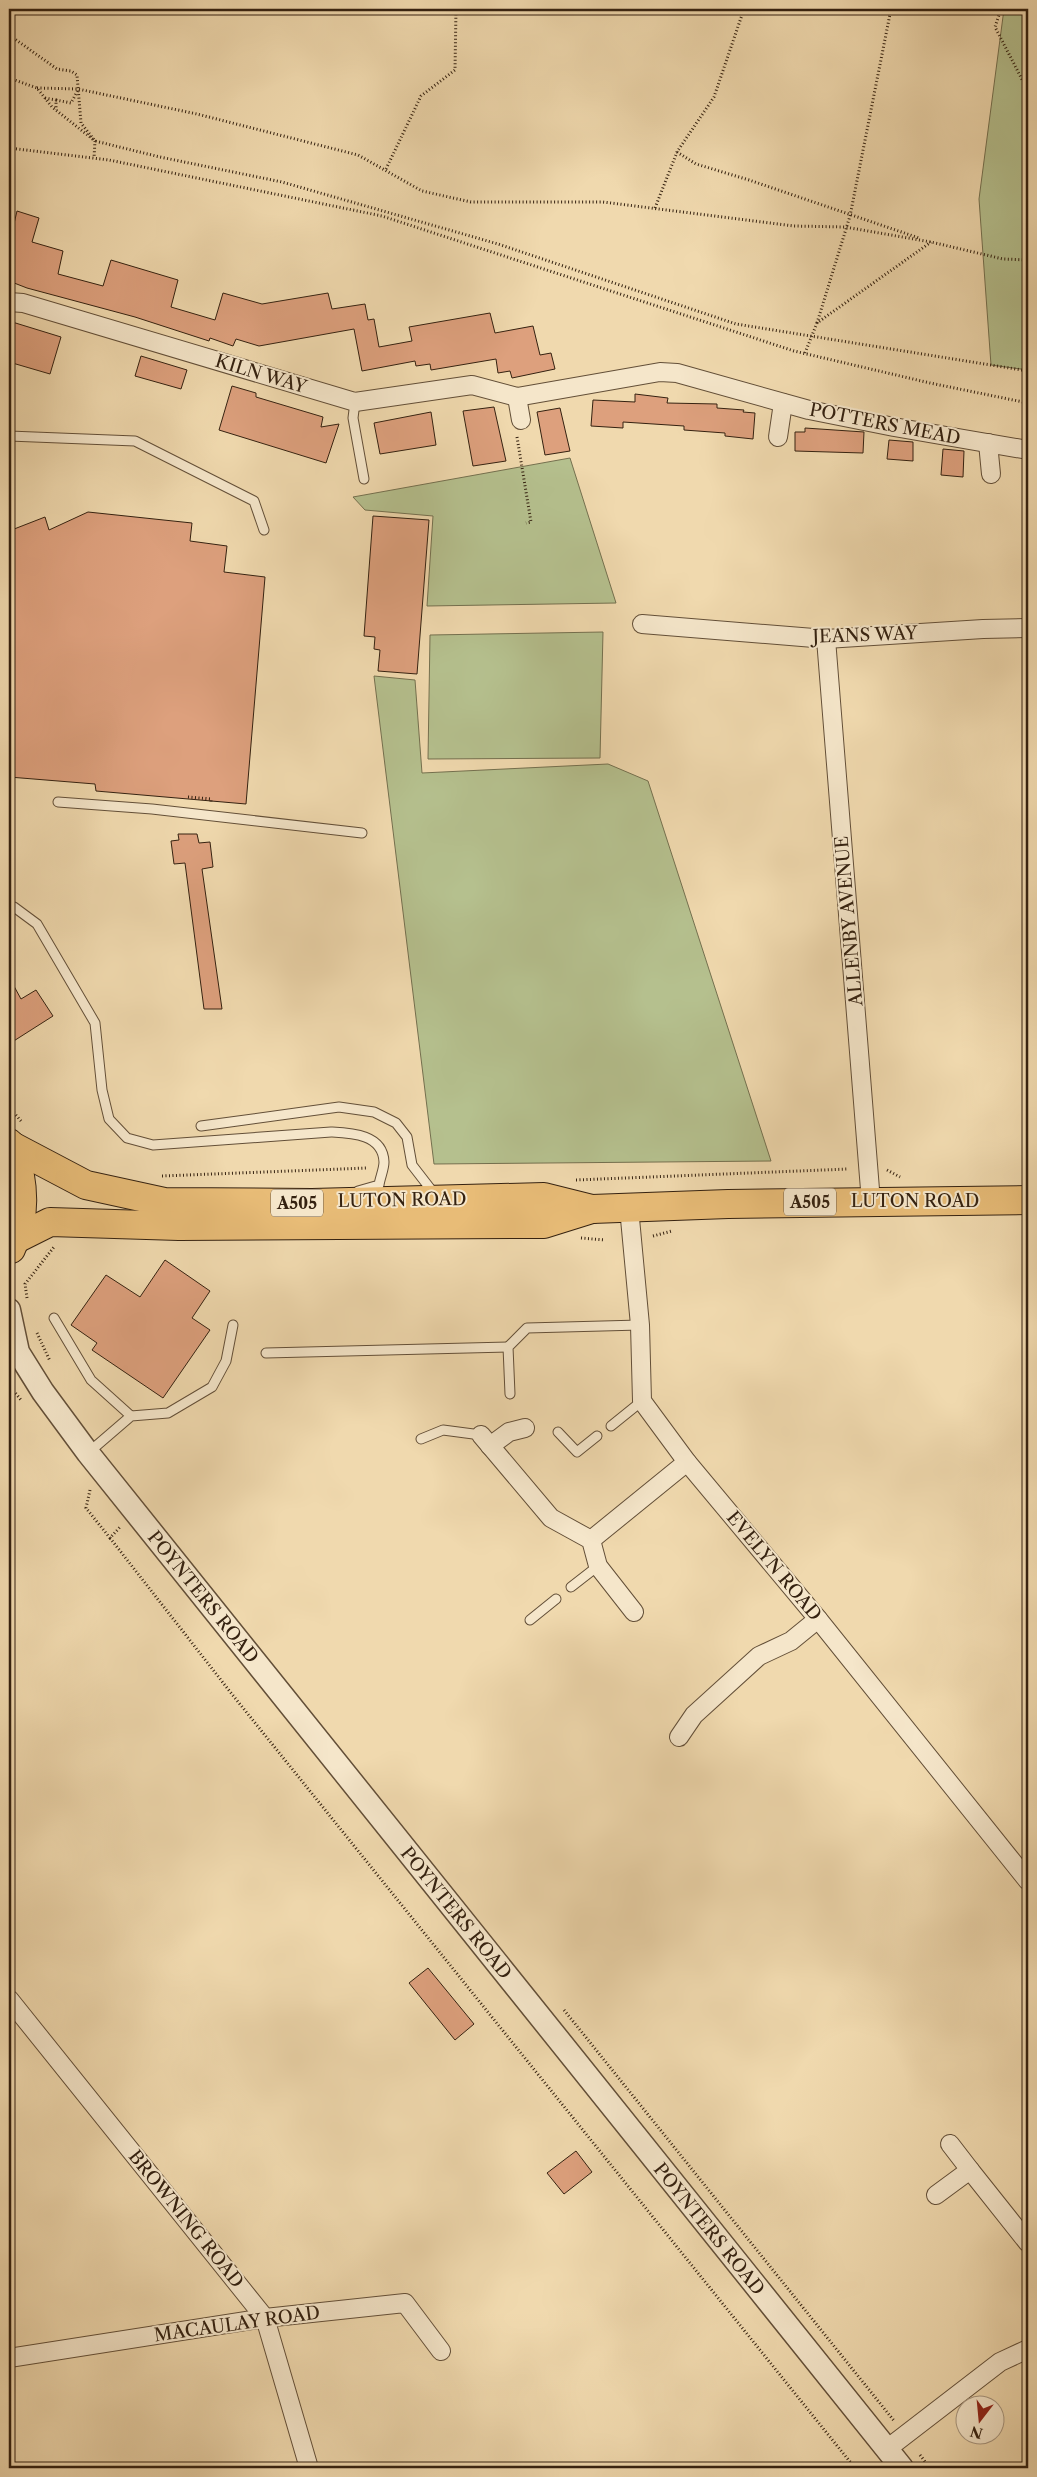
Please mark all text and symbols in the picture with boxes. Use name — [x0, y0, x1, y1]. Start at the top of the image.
street label: KILN WAY — [213, 350, 311, 399]
street label: POTTERS MEAD — [808, 399, 962, 449]
street label: JEANS WAY — [809, 622, 919, 648]
street label: ALLENBY AVENUE — [831, 835, 867, 1008]
street label: LUTON ROAD — [337, 1188, 467, 1212]
road number: A505 — [784, 1188, 836, 1216]
road number: A505 — [271, 1190, 323, 1216]
street label: LUTON ROAD — [851, 1190, 979, 1212]
street label: EVELYN ROAD — [722, 1507, 826, 1625]
street label: POYNTERS ROAD — [143, 1527, 263, 1667]
street label: POYNTERS ROAD — [396, 1843, 516, 1983]
street label: BROWNING ROAD — [124, 2146, 248, 2292]
street label: POYNTERS ROAD — [649, 2159, 769, 2299]
street label: MACAULAY ROAD — [153, 2301, 321, 2347]
north arrow — [954, 2394, 1004, 2444]
text: N — [968, 2422, 985, 2443]

